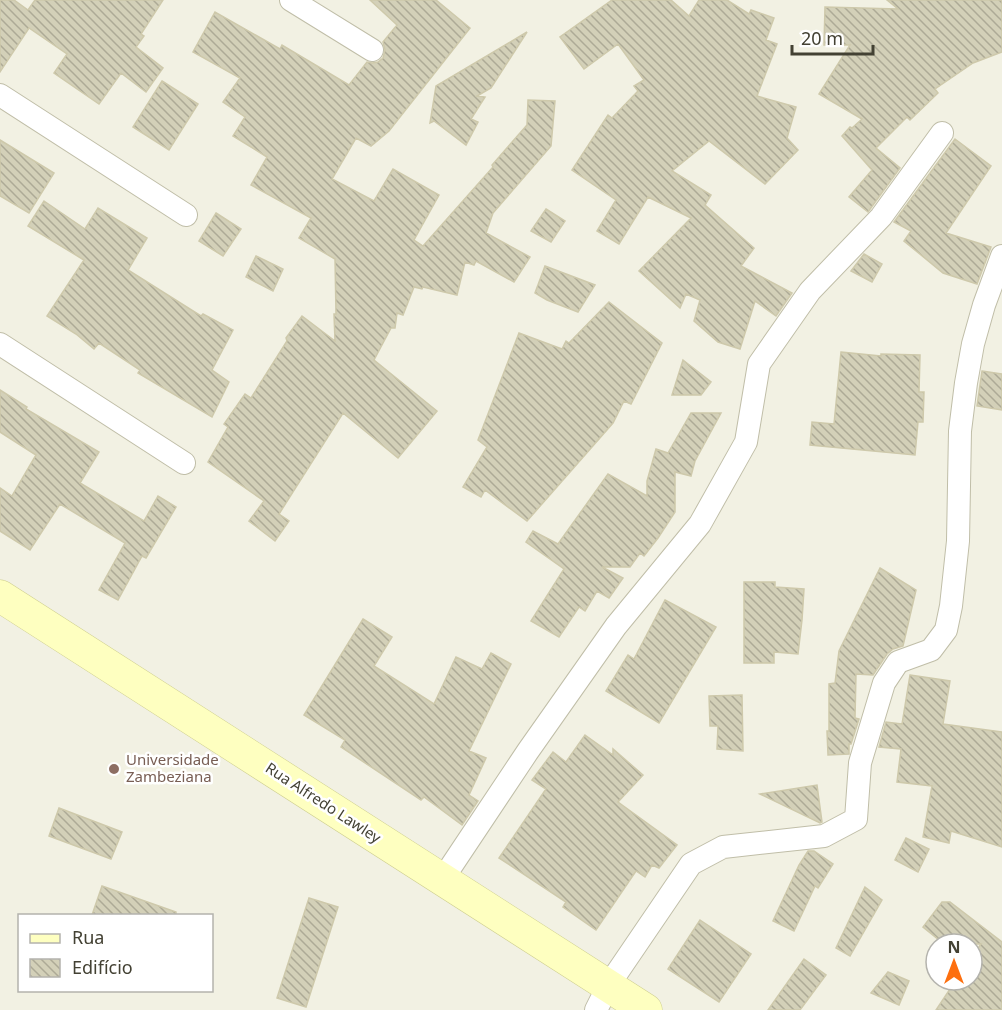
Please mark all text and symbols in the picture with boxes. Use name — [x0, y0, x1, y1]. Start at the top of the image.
scale bar — [792, 18, 873, 56]
text: 20 m — [801, 26, 843, 50]
place label: Universidade Zambeziana — [126, 749, 219, 786]
street label: Rua Alfredo Lawley — [262, 757, 385, 847]
marker: Universidade Zambeziana — [107, 762, 121, 776]
legend — [18, 914, 213, 992]
text: Rua — [72, 925, 104, 949]
north arrow — [924, 932, 984, 992]
text: N — [947, 936, 961, 958]
text: Edifício — [72, 955, 133, 979]

